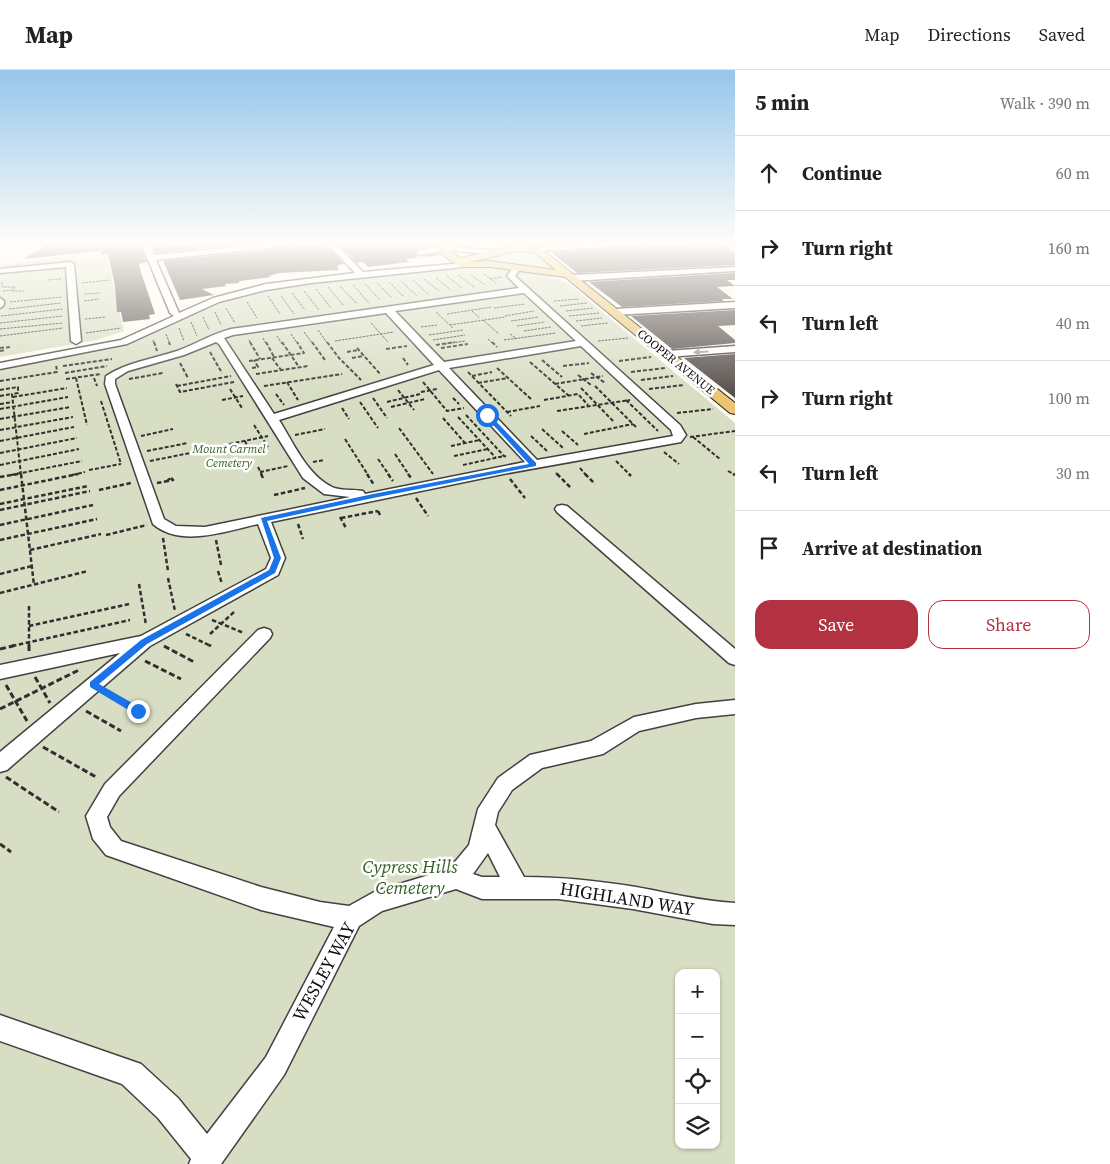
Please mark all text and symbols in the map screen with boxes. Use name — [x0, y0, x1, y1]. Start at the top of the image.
text: Map — [25, 18, 73, 51]
text: Map — [864, 22, 900, 47]
text: Directions — [928, 22, 1011, 47]
text: Saved — [1039, 22, 1085, 47]
text: 5 min — [755, 88, 810, 117]
text: Walk · 390 m — [1000, 92, 1090, 114]
icon: ahead — [755, 159, 783, 187]
text: Continue — [802, 160, 882, 186]
text: 60 m — [1056, 162, 1090, 184]
icon: right — [755, 234, 783, 262]
text: Turn right — [802, 235, 893, 261]
text: 160 m — [1048, 237, 1090, 259]
icon: left — [755, 309, 783, 337]
text: Turn left — [802, 310, 878, 336]
text: 40 m — [1056, 312, 1090, 334]
street label: COOPER AVENUE — [634, 326, 718, 398]
one-way arrow — [692, 348, 708, 356]
icon: right — [755, 384, 783, 412]
text: Turn right — [802, 385, 893, 411]
text: 100 m — [1048, 387, 1090, 409]
route start — [476, 404, 499, 427]
park label: Mount Carmel Cemetery — [191, 441, 266, 471]
icon: left — [755, 459, 783, 487]
text: Turn left — [802, 460, 878, 486]
text: 30 m — [1056, 462, 1090, 484]
icon: arrive — [755, 534, 783, 562]
text: Arrive at destination — [802, 535, 982, 561]
button: Save — [755, 600, 918, 649]
button: Share — [928, 600, 1090, 649]
route end — [127, 700, 150, 723]
park label: Cypress Hills Cemetery — [363, 854, 458, 900]
street label: HIGHLAND WAY — [558, 876, 697, 922]
street label: WESLEY WAY — [286, 917, 361, 1026]
map controls — [675, 969, 720, 1149]
button: + — [675, 969, 720, 1014]
button: − — [675, 1014, 720, 1059]
button: locate — [675, 1059, 720, 1104]
button: layers — [675, 1104, 720, 1149]

